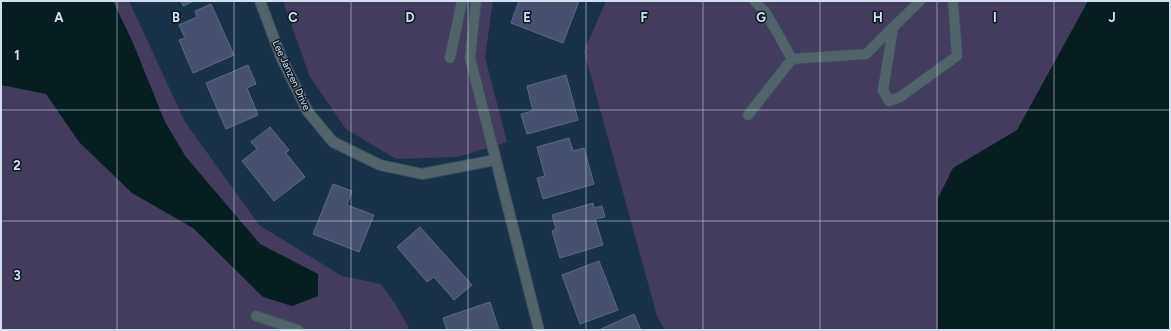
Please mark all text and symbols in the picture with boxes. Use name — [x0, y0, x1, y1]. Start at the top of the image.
text: A — [54, 10, 64, 25]
text: B — [172, 10, 180, 25]
text: C — [288, 10, 298, 25]
text: D — [405, 10, 415, 25]
text: E — [523, 10, 531, 25]
text: F — [640, 10, 648, 25]
text: G — [756, 10, 766, 25]
text: H — [873, 10, 883, 25]
text: I — [993, 10, 997, 25]
text: J — [1108, 10, 1116, 25]
street label: Lee Janzen Drive — [270, 38, 314, 113]
text: 1 — [14, 48, 20, 63]
text: 2 — [13, 158, 21, 173]
text: 3 — [13, 268, 21, 283]

